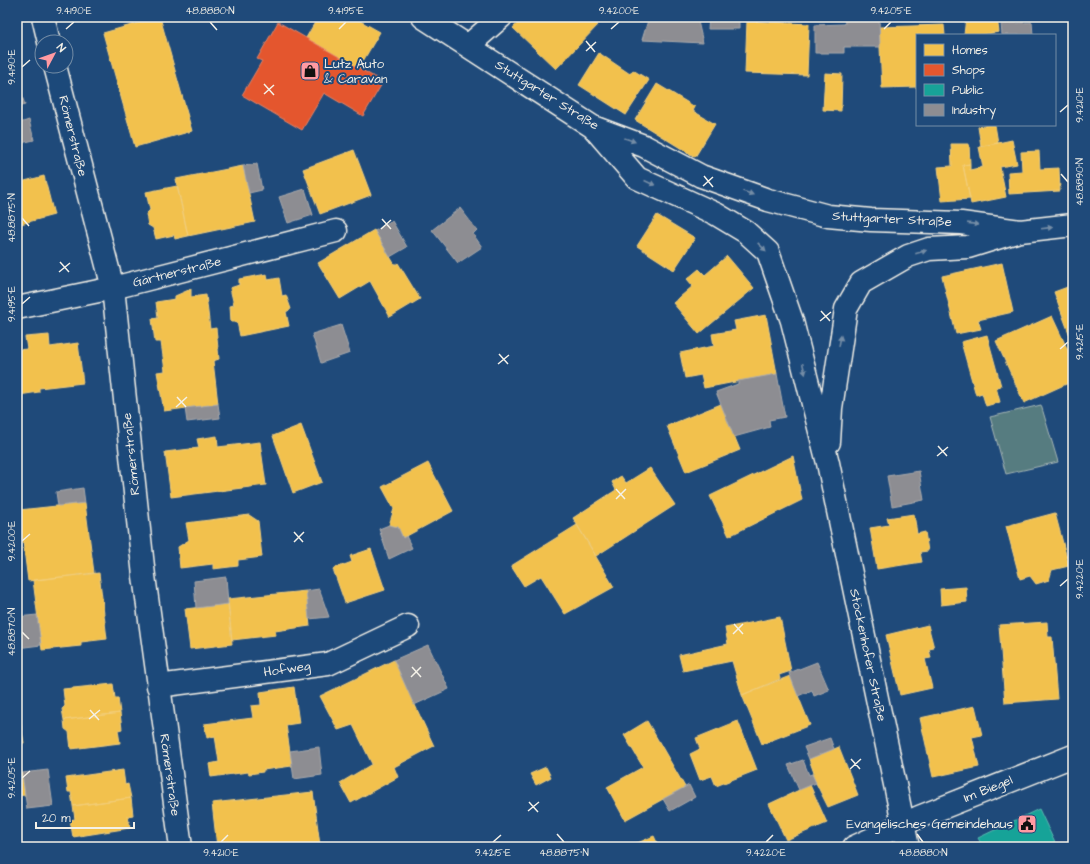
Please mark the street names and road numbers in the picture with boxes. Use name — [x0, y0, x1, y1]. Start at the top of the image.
street label: Stuttgarter Straße — [491, 56, 602, 135]
street label: Römerstraße — [54, 94, 92, 178]
street label: Stuttgarter Straße — [832, 207, 952, 232]
street label: Gärtnerstraße — [131, 252, 223, 292]
street label: Römerstraße — [118, 412, 144, 496]
street label: Stöckenhofer Straße — [845, 587, 891, 723]
street label: Hofweg — [262, 657, 312, 682]
street label: Römerstraße — [155, 733, 185, 817]
street label: Im Biegel — [961, 771, 1016, 808]

